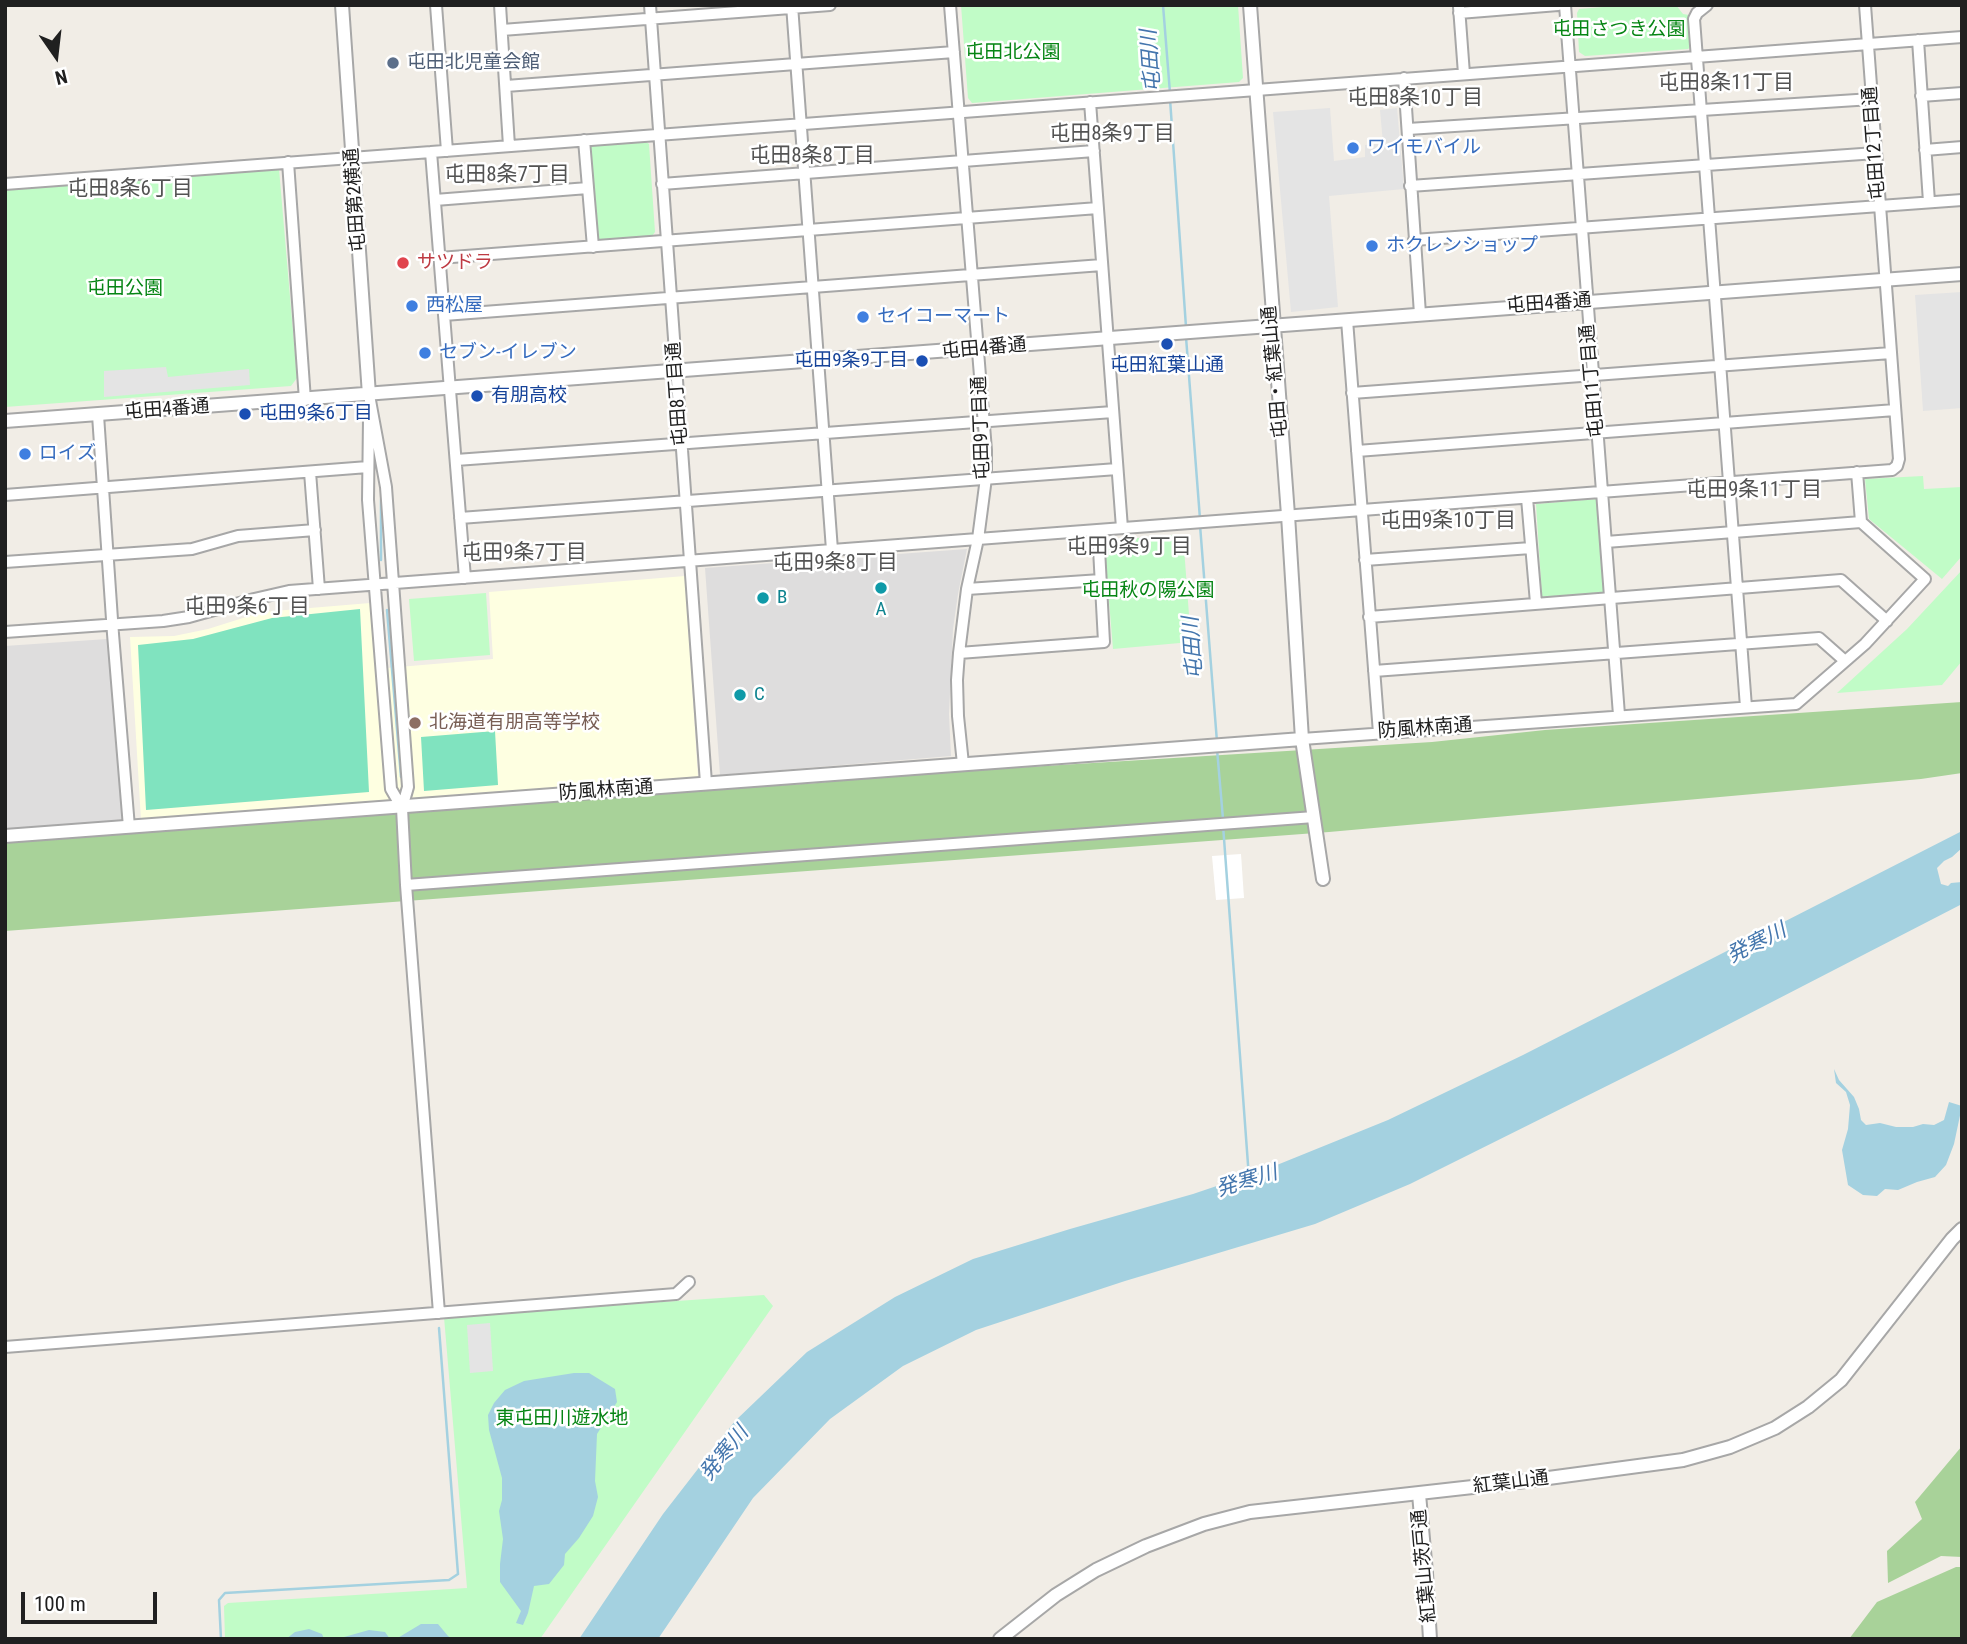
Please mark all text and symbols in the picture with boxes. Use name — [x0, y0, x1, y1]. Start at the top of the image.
park label: 屯田さつき公園 — [1553, 19, 1685, 41]
north arrow — [21, 21, 91, 91]
water label: 屯田川 — [1137, 29, 1167, 93]
park label: 屯田北公園 — [966, 42, 1060, 64]
place label: 屯田北児童会館 — [407, 52, 540, 74]
marker: 屯田北児童会館 — [385, 55, 401, 71]
text: N — [53, 64, 70, 89]
district label: 屯田8条11丁目 — [1658, 71, 1794, 97]
street label: 屯田12丁目通 — [1860, 85, 1890, 201]
district label: 屯田8条10丁目 — [1347, 86, 1483, 112]
district label: 屯田8条9丁目 — [1049, 122, 1175, 148]
place label: ワイモバイル — [1367, 137, 1481, 159]
marker: ワイモバイル — [1345, 140, 1361, 156]
district label: 屯田8条8丁目 — [749, 144, 875, 170]
street label: 屯田第2横通 — [341, 147, 371, 253]
district label: 屯田8条7丁目 — [444, 163, 570, 189]
district label: 屯田8条6丁目 — [67, 177, 193, 203]
place label: ホクレンショップ — [1386, 235, 1538, 257]
marker: ホクレンショップ — [1364, 238, 1380, 254]
place label: サツドラ — [417, 252, 493, 274]
marker: サツドラ — [395, 255, 411, 271]
park label: 屯田公園 — [87, 278, 163, 300]
street label: 屯田4番通 — [1506, 290, 1592, 318]
place label: 西松屋 — [426, 295, 483, 317]
marker: 西松屋 — [404, 298, 420, 314]
street label: 屯田・紅葉山通 — [1259, 305, 1293, 439]
place label: セイコーマート — [877, 306, 1010, 328]
marker: セイコーマート — [855, 309, 871, 325]
street label: 屯田11丁目通 — [1577, 323, 1609, 439]
street label: 屯田4番通 — [940, 334, 1028, 364]
marker: 屯田紅葉山通 — [1159, 336, 1175, 352]
street label: 屯田8丁目通 — [663, 341, 693, 447]
place label: セブン-イレブン — [439, 342, 577, 364]
marker: セブン-イレブン — [417, 345, 433, 361]
place label: 屯田9条9丁目 — [794, 350, 908, 372]
marker: 屯田9条9丁目 — [914, 353, 930, 369]
place label: 屯田紅葉山通 — [1110, 355, 1224, 377]
street label: 屯田9丁目通 — [969, 375, 995, 481]
place label: 有朋高校 — [491, 385, 567, 407]
marker: 有朋高校 — [469, 388, 485, 404]
street label: 屯田4番通 — [124, 396, 210, 424]
place label: 屯田9条6丁目 — [259, 403, 373, 425]
marker: 屯田9条6丁目 — [237, 406, 253, 422]
place label: ロイズ — [39, 443, 96, 465]
marker: ロイズ — [17, 446, 33, 462]
district label: 屯田9条11丁目 — [1686, 478, 1822, 504]
district label: 屯田9条10丁目 — [1380, 509, 1516, 535]
district label: 屯田9条9丁目 — [1066, 535, 1192, 561]
district label: 屯田9条7丁目 — [461, 541, 587, 567]
district label: 屯田9条8丁目 — [772, 551, 898, 577]
marker: A — [873, 580, 889, 596]
park label: 屯田秋の陽公園 — [1082, 580, 1214, 602]
place label: B — [777, 587, 787, 609]
marker: B — [755, 590, 771, 606]
district label: 屯田9条6丁目 — [184, 595, 310, 621]
place label: A — [876, 599, 886, 621]
water label: 屯田川 — [1179, 616, 1209, 680]
place label: C — [754, 684, 765, 706]
marker: C — [732, 687, 748, 703]
place label: 北海道有朋高等学校 — [429, 712, 600, 734]
street label: 防風林南通 — [1377, 714, 1473, 744]
marker: 北海道有朋高等学校 — [407, 715, 423, 731]
street label: 防風林南通 — [558, 776, 654, 806]
water label: 発寒川 — [1723, 918, 1791, 970]
water label: 発寒川 — [1213, 1161, 1281, 1203]
park label: 東屯田川遊水地 — [496, 1408, 628, 1430]
water label: 発寒川 — [695, 1422, 755, 1486]
street label: 紅葉山通 — [1472, 1467, 1550, 1499]
street label: 紅葉山茨戸通 — [1409, 1508, 1441, 1624]
scale bar — [24, 1578, 161, 1622]
text: 100 m — [34, 1592, 86, 1616]

